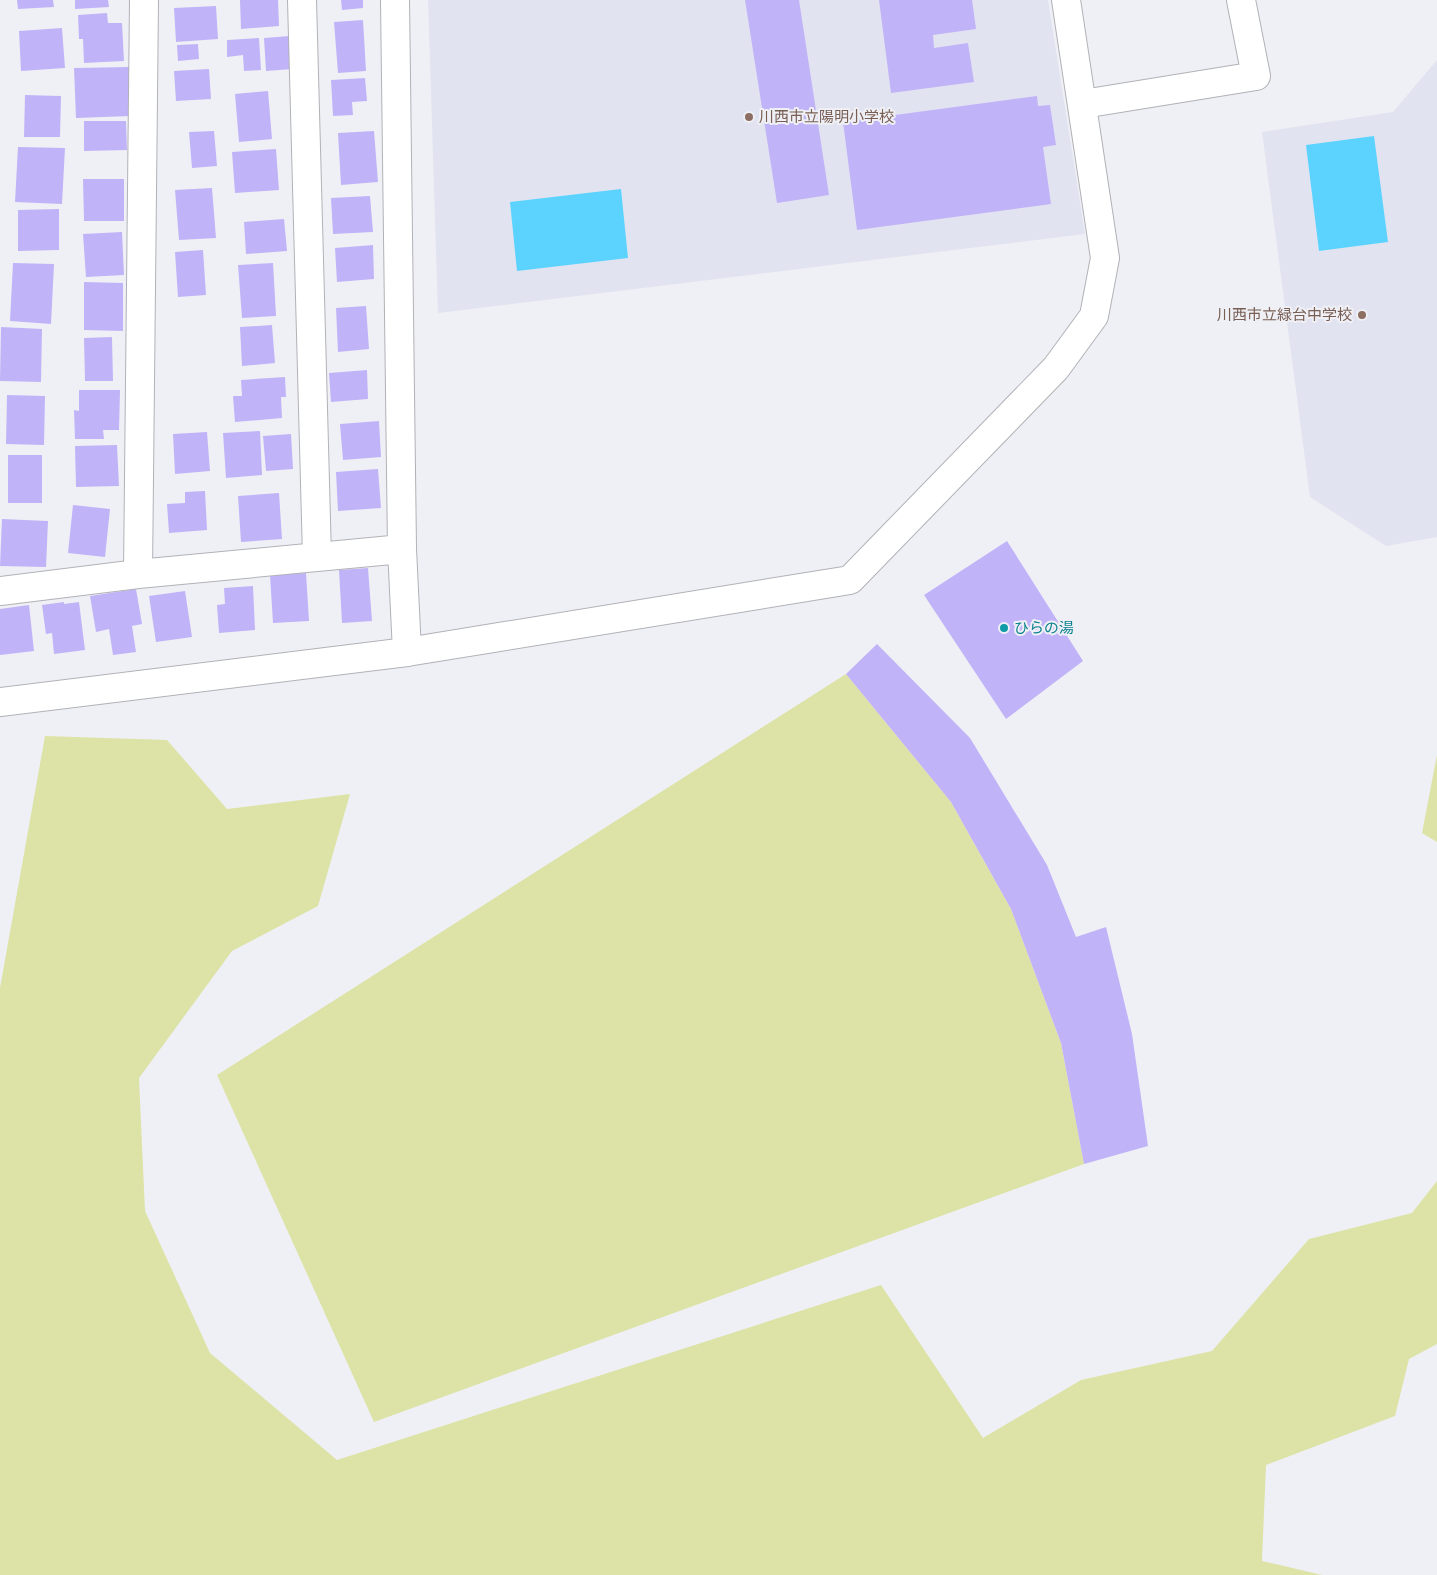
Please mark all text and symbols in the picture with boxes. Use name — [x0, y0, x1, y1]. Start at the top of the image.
place label: 川西市立陽明小学校 — [759, 106, 894, 127]
marker: 川西市立陽明小学校 — [743, 111, 755, 123]
place label: 川西市立緑台中学校 — [1217, 304, 1352, 325]
marker: 川西市立緑台中学校 — [1356, 309, 1368, 321]
place label: ひらの湯 — [1014, 617, 1074, 638]
marker: ひらの湯 — [998, 622, 1010, 634]

